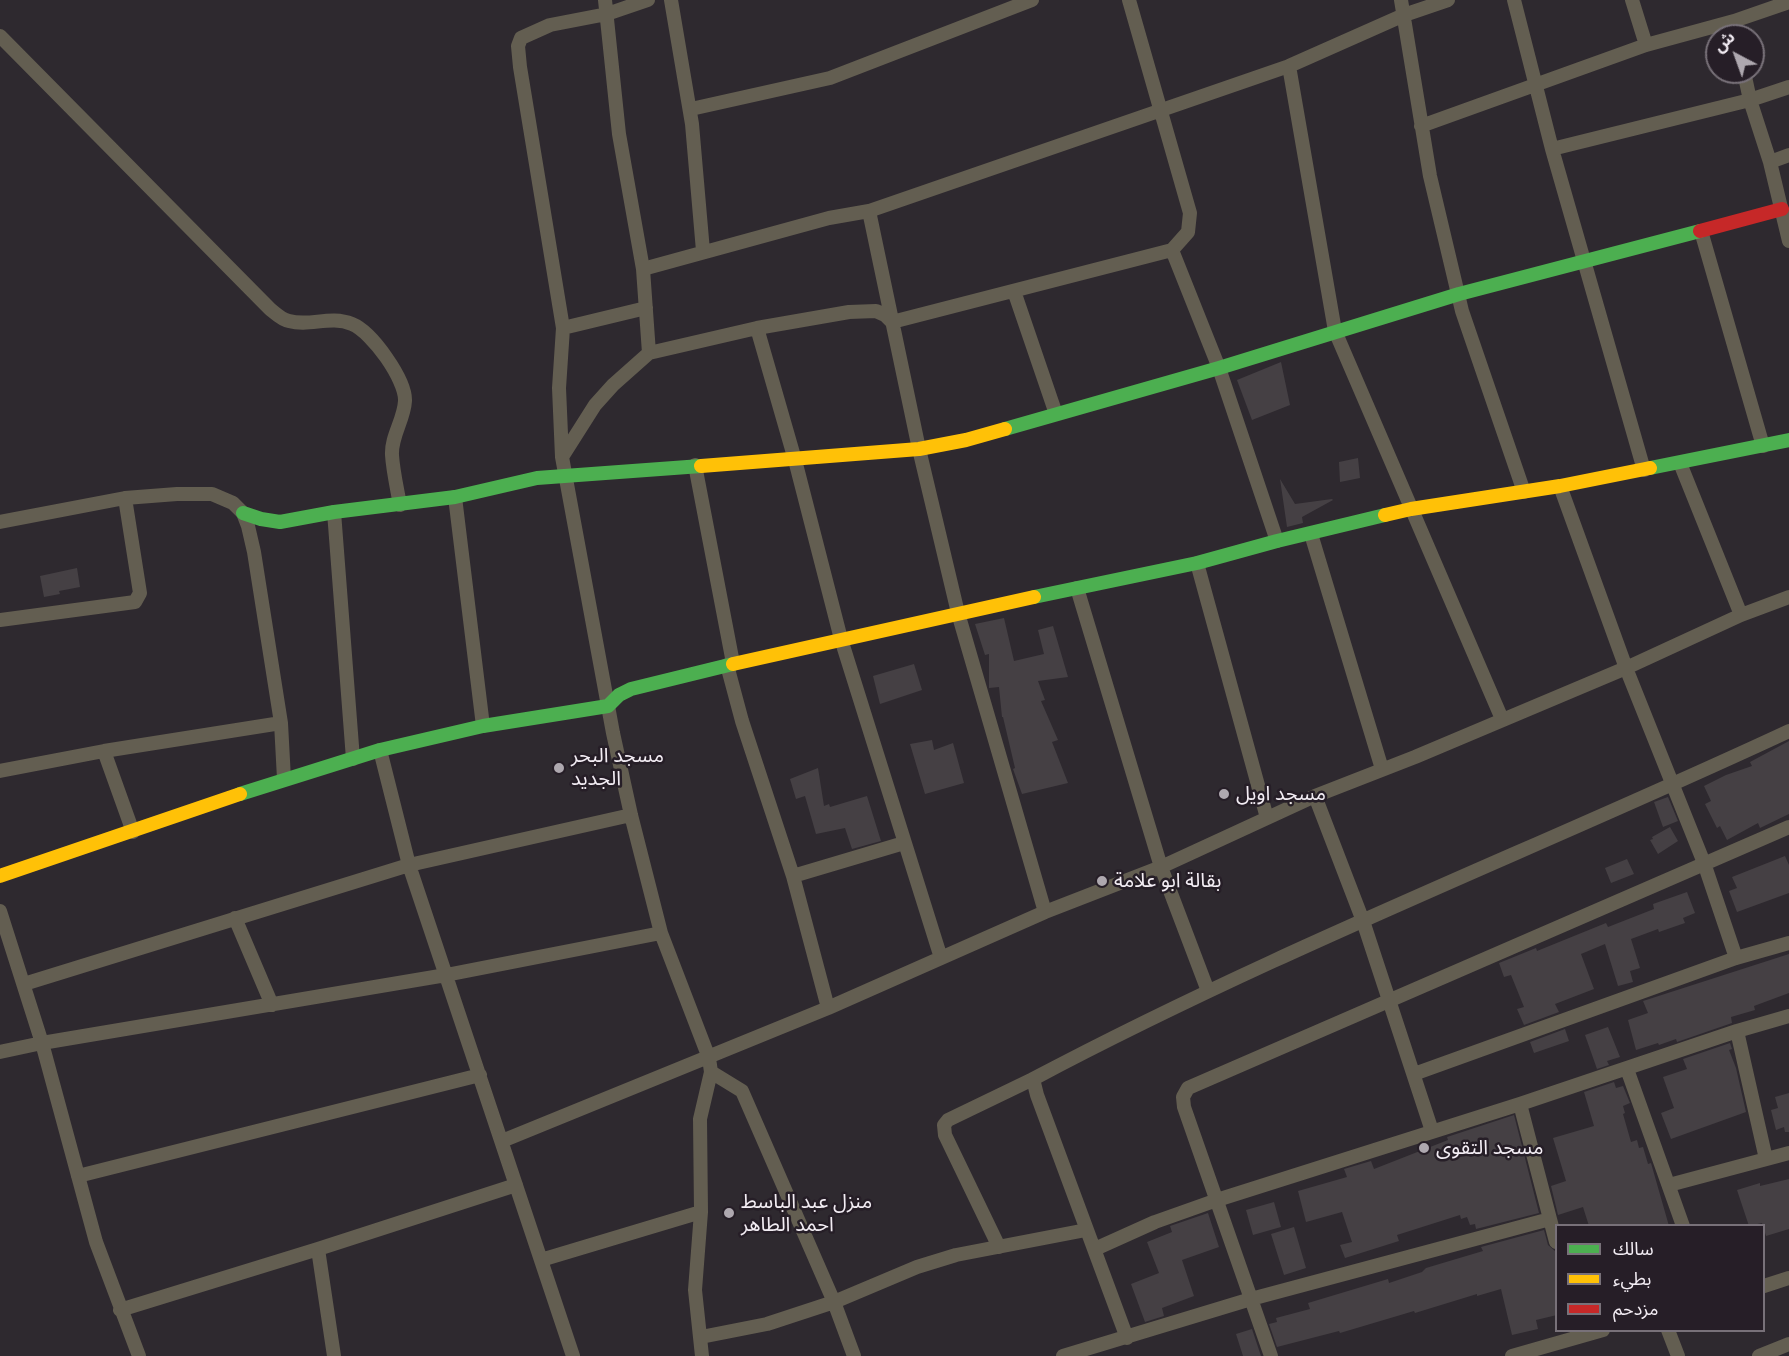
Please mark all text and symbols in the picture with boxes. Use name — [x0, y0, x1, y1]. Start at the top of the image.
north arrow — [1705, 24, 1765, 84]
text: ش — [1710, 27, 1739, 56]
place label: مسجد البحر الجديد — [571, 744, 664, 791]
marker: مسجد البحر الجديد — [552, 761, 566, 775]
place label: مسجد اويل — [1236, 782, 1326, 806]
marker: مسجد اويل — [1217, 787, 1231, 801]
place label: بقالة ابو علامة — [1114, 869, 1221, 893]
marker: بقالة ابو علامة — [1095, 874, 1109, 888]
place label: مسجد التقوى — [1436, 1136, 1544, 1160]
marker: مسجد التقوى — [1417, 1141, 1431, 1155]
place label: منزل عبد الباسط احمد الطاهر — [741, 1190, 872, 1237]
marker: منزل عبد الباسط احمد الطاهر — [722, 1206, 736, 1220]
legend — [1555, 1224, 1765, 1332]
text: سالك — [1613, 1238, 1654, 1260]
text: بطيء — [1613, 1268, 1651, 1290]
text: مزدحم — [1613, 1298, 1658, 1320]

